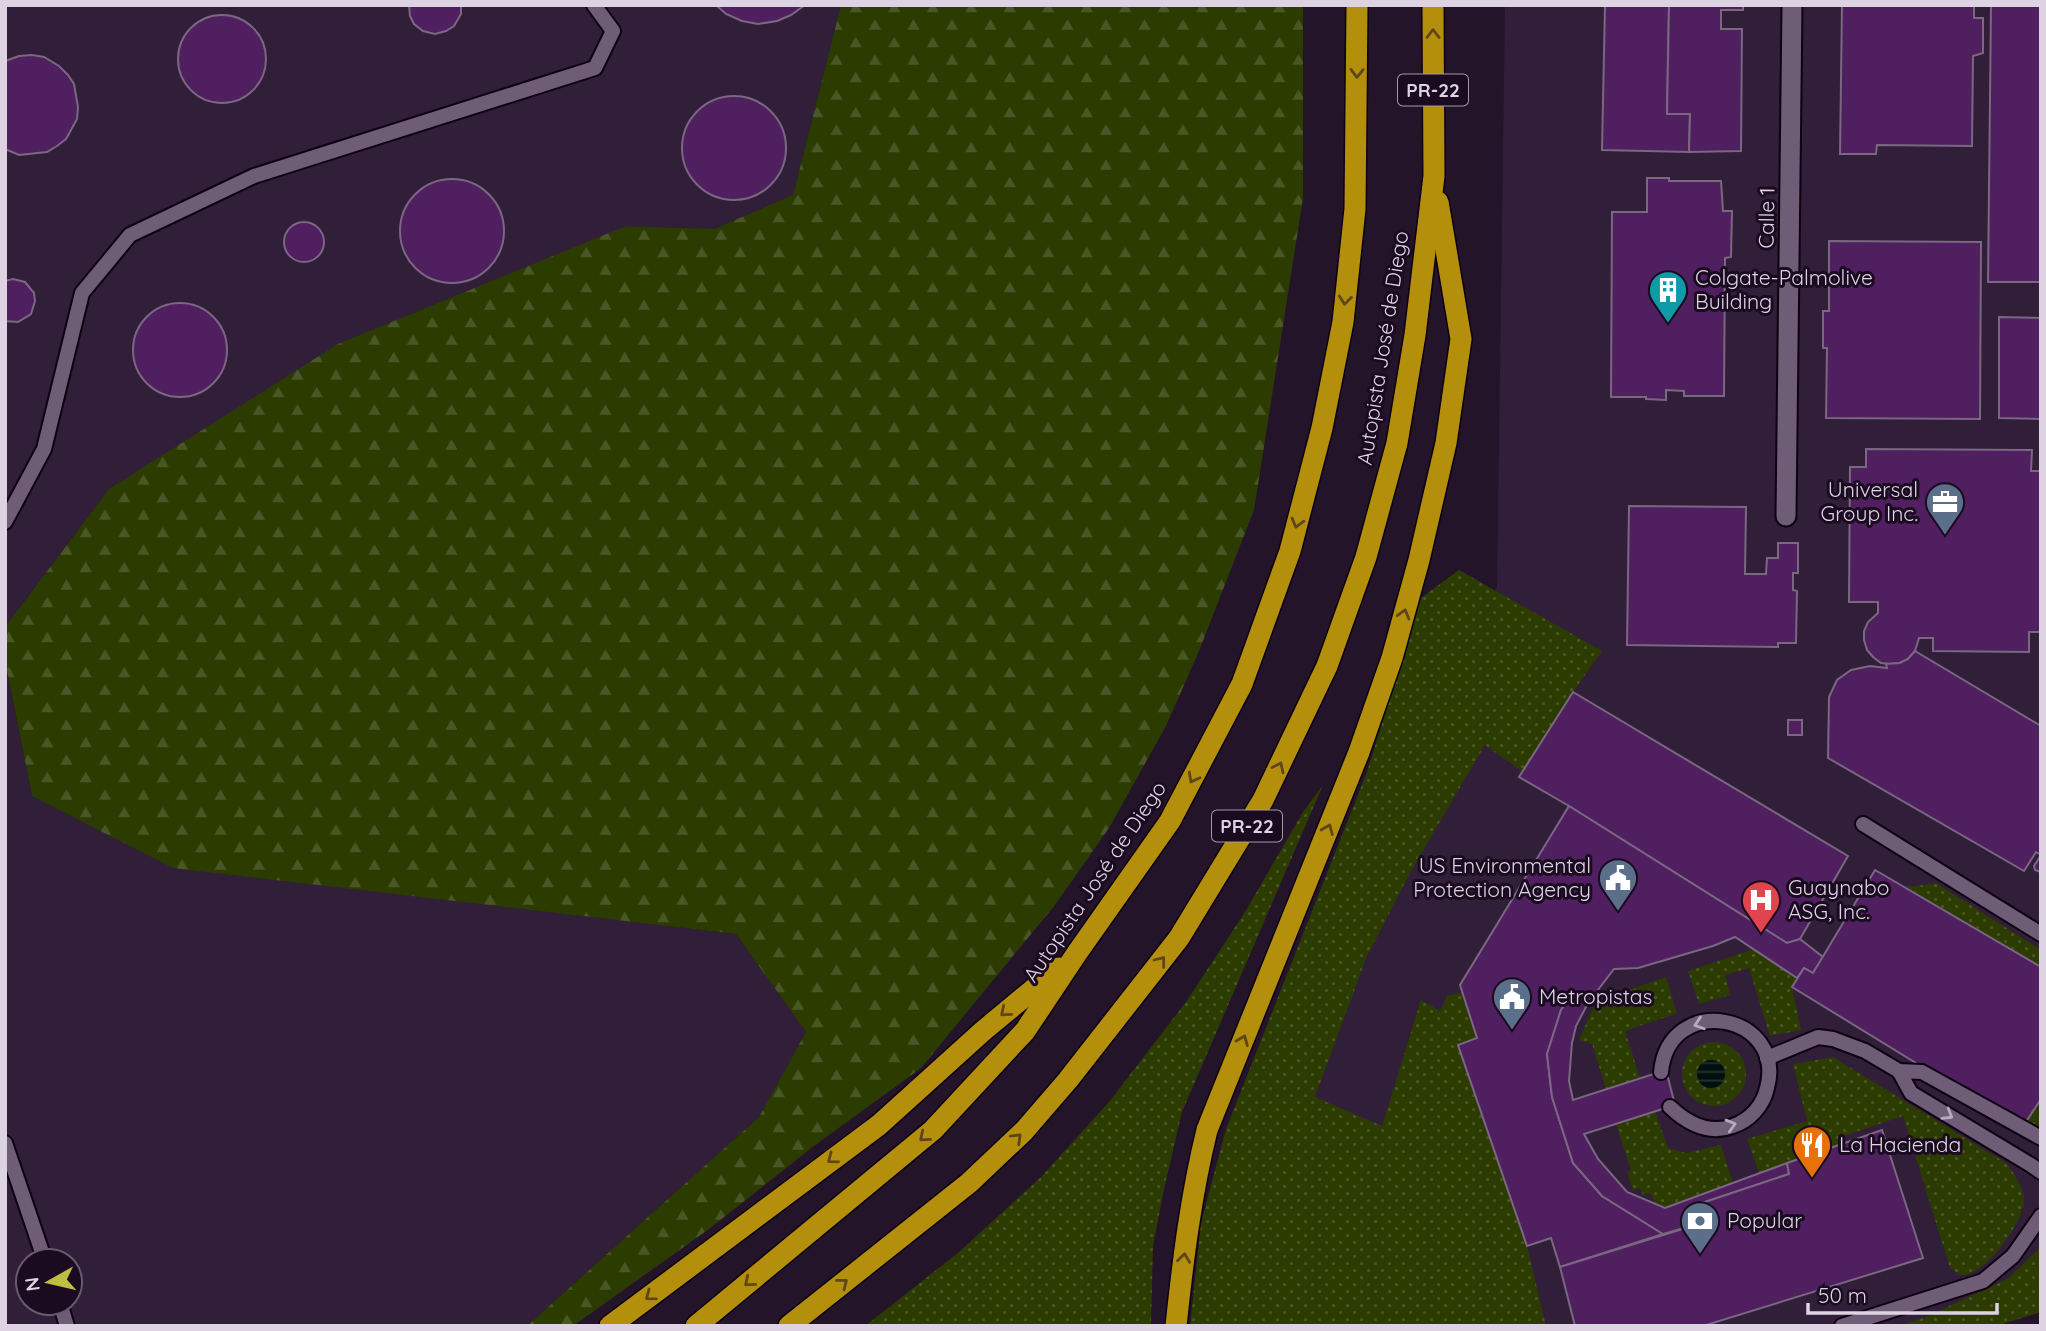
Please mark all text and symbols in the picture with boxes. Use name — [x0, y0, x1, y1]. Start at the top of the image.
one-way arrow — [1425, 28, 1441, 39]
one-way arrow — [1349, 68, 1364, 79]
road number: PR-22 — [1398, 74, 1468, 106]
street label: Calle 1 — [1752, 187, 1780, 249]
street label: Autopista José de Diego — [1351, 229, 1413, 467]
place label: Colgate-Palmolive Building — [1695, 264, 1873, 314]
building icon: Colgate-Palmolive Building — [1647, 269, 1689, 324]
one-way arrow — [1338, 295, 1353, 306]
place label: Universal Group Inc. — [1821, 476, 1918, 526]
office icon: Universal Group Inc. — [1924, 481, 1966, 536]
one-way arrow — [1291, 516, 1305, 528]
one-way arrow — [1396, 609, 1410, 621]
one-way arrow — [1270, 762, 1284, 774]
one-way arrow — [1188, 771, 1201, 783]
street label: Autopista José de Diego — [1017, 776, 1171, 987]
road number: PR-22 — [1212, 810, 1282, 842]
one-way arrow — [1320, 823, 1334, 835]
place label: US Environmental Protection Agency — [1413, 852, 1591, 902]
public building icon: US Environmental Protection Agency — [1597, 857, 1639, 912]
place label: Guaynabo ASG, Inc. — [1788, 874, 1889, 924]
hospital icon: Guaynabo ASG, Inc. — [1740, 879, 1782, 934]
one-way arrow — [1152, 957, 1165, 969]
public building icon: Metropistas — [1491, 976, 1533, 1031]
place label: Metropistas — [1539, 983, 1652, 1009]
one-way arrow — [1001, 1004, 1014, 1016]
one-way arrow — [1693, 1015, 1705, 1030]
one-way arrow — [1235, 1034, 1249, 1046]
one-way arrow — [1940, 1107, 1953, 1120]
one-way arrow — [1724, 1119, 1736, 1133]
restaurant icon: La Hacienda — [1791, 1124, 1833, 1179]
one-way arrow — [920, 1129, 933, 1141]
place label: La Hacienda — [1839, 1131, 1961, 1157]
one-way arrow — [1009, 1133, 1022, 1146]
one-way arrow — [827, 1151, 840, 1163]
bank icon: Popular — [1679, 1200, 1721, 1255]
place label: Popular — [1727, 1207, 1802, 1233]
north arrow — [14, 1247, 84, 1317]
one-way arrow — [1176, 1252, 1191, 1264]
scale bar — [1808, 1272, 1997, 1316]
one-way arrow — [744, 1274, 757, 1286]
text: N — [19, 1276, 45, 1293]
one-way arrow — [835, 1279, 847, 1292]
text: 50 m — [1818, 1282, 1867, 1308]
one-way arrow — [645, 1287, 658, 1300]

